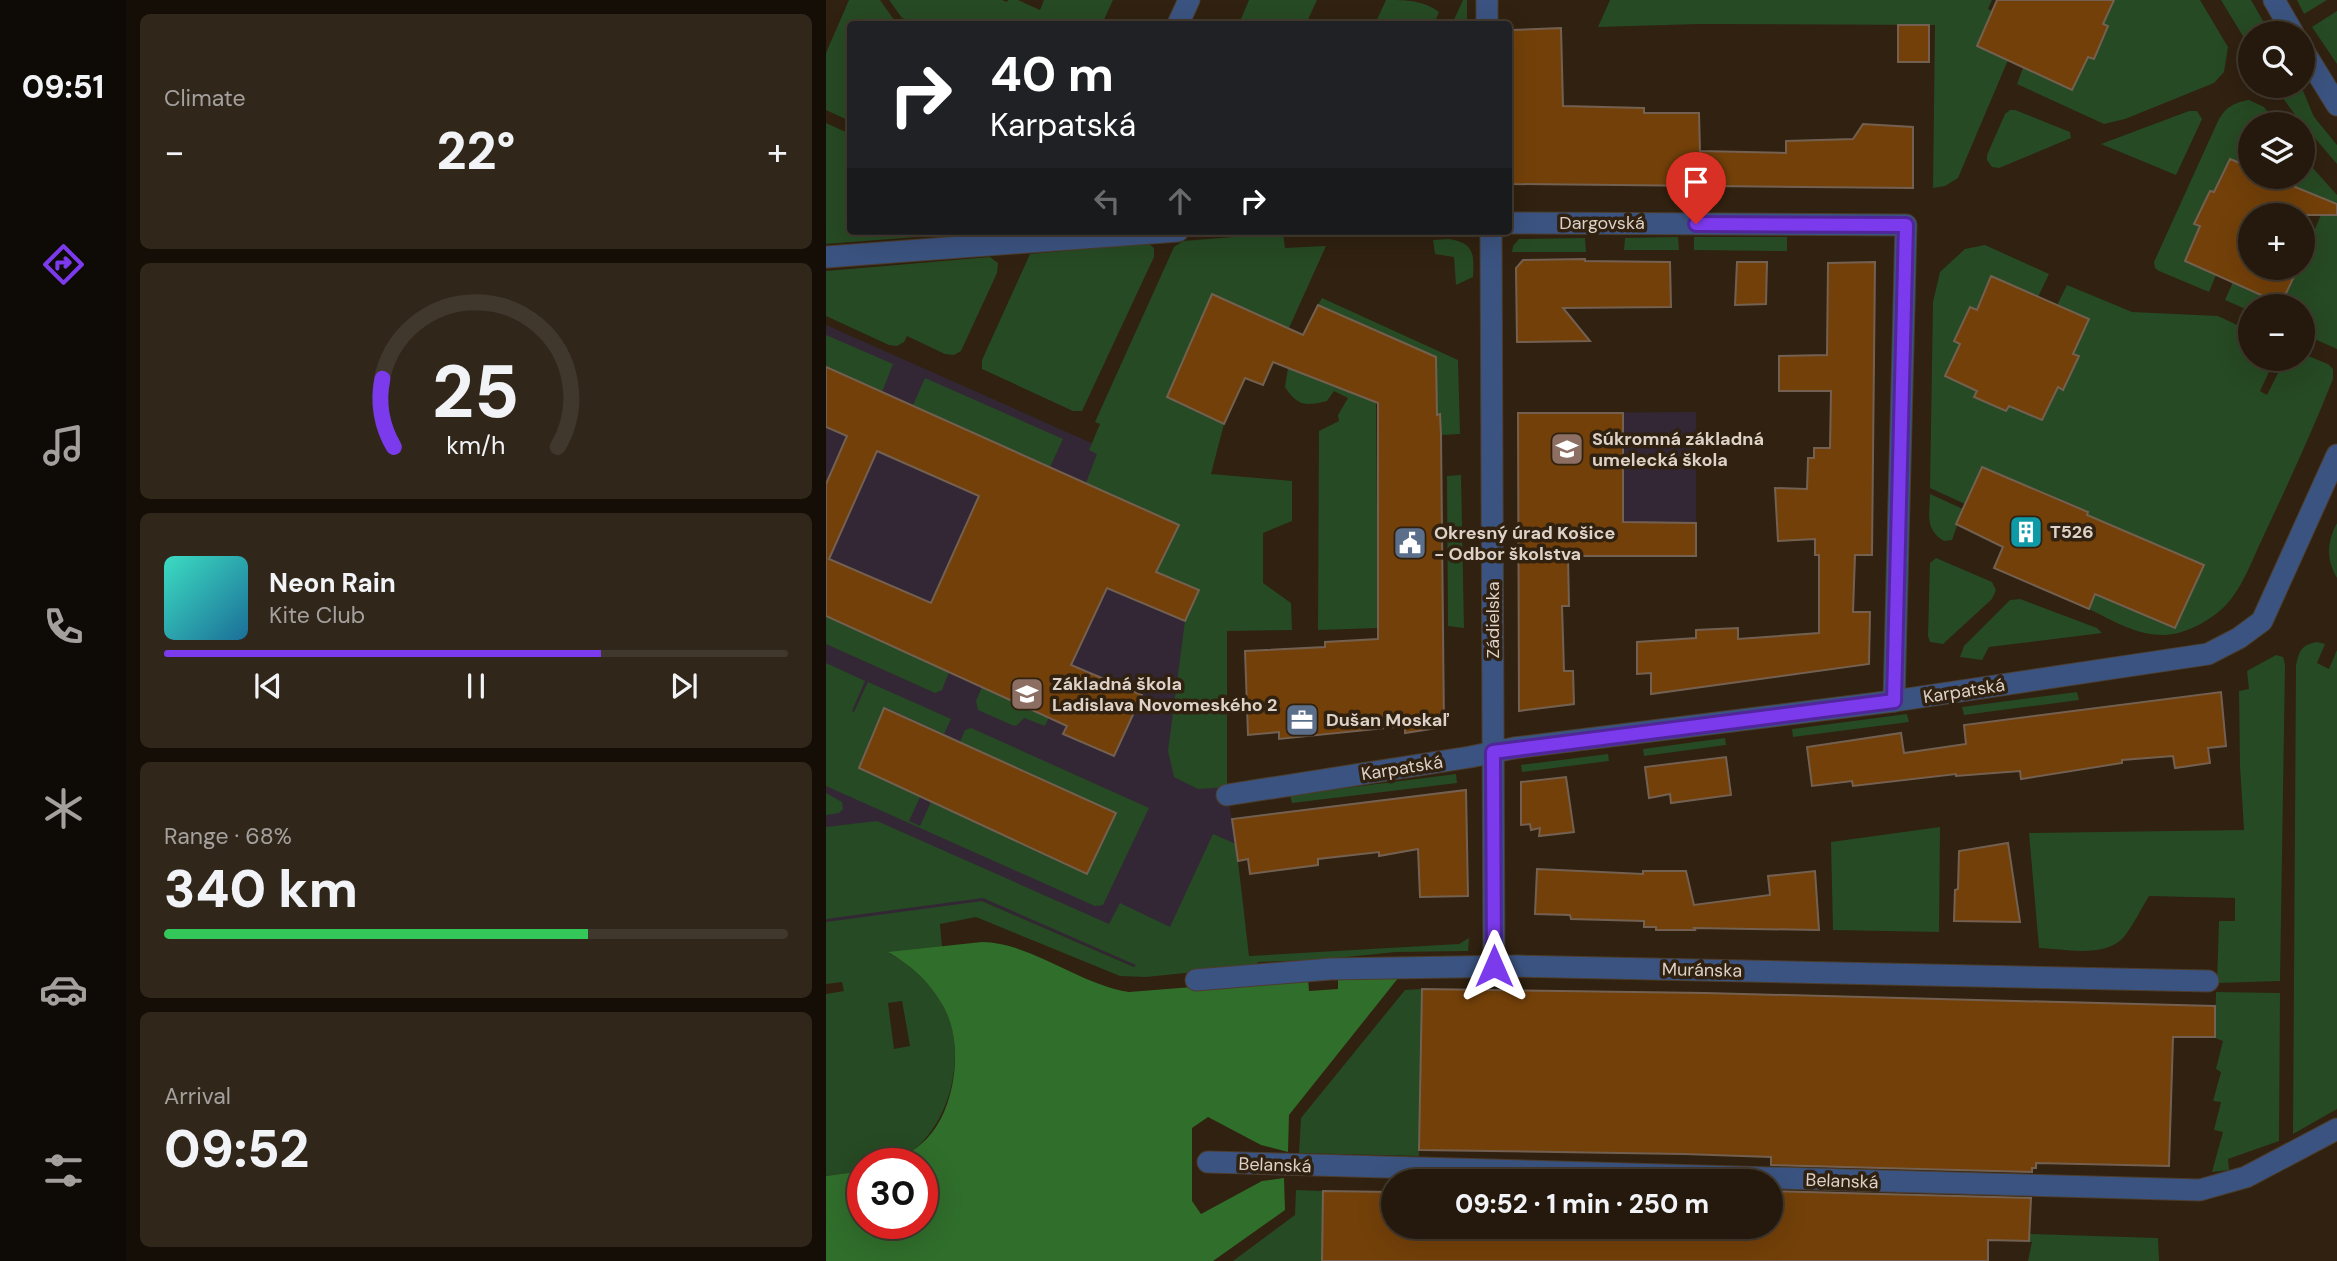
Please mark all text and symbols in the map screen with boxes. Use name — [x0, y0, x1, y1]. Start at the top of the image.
map controls — [2238, 21, 2315, 371]
button: search — [2238, 21, 2315, 98]
text: 40 m — [990, 42, 1114, 106]
icon: right — [875, 49, 966, 140]
text: 09:51 — [22, 66, 104, 108]
text: Climate — [164, 83, 246, 113]
text: Karpatská — [990, 104, 1136, 146]
button: layers — [2238, 112, 2315, 189]
text: 22° — [436, 117, 516, 185]
text: − — [164, 127, 185, 177]
text: + — [767, 127, 788, 177]
pin — [1666, 152, 1726, 224]
icon: arrive — [1677, 163, 1715, 201]
icon: left — [1088, 182, 1126, 220]
icon: ahead — [1161, 182, 1199, 220]
icon: right — [1234, 182, 1272, 220]
button: + — [2238, 203, 2315, 280]
street label: Dargovská — [1559, 211, 1645, 235]
icon: directions — [39, 240, 88, 289]
button: − — [2238, 294, 2315, 371]
text: 25 — [432, 346, 520, 441]
icon: music — [39, 421, 88, 470]
place label: Súkromná základná umelecká škola — [1592, 427, 1764, 472]
text: km/h — [446, 429, 506, 462]
school or university icon: Súkromná základná umelecká škola — [1548, 430, 1586, 468]
building icon: T526 — [2007, 513, 2045, 551]
place label: T526 — [2050, 520, 2094, 544]
place label: Okresný úrad Košice - Odbor školstva — [1434, 521, 1615, 566]
public building icon: Okresný úrad Košice - Odbor školstva — [1391, 524, 1429, 562]
text: Neon Rain — [269, 566, 396, 600]
street label: Zádielska — [1481, 581, 1505, 659]
text: Kite Club — [269, 600, 365, 630]
icon: phone — [39, 602, 88, 651]
icon: previous — [249, 667, 287, 705]
icon: pause — [457, 667, 495, 705]
icon: next — [665, 667, 703, 705]
place label: Základná škola Ladislava Novomeského 2 — [1052, 672, 1277, 717]
street label: Karpatská — [1921, 673, 2007, 709]
school or university icon: Základná škola Ladislava Novomeského 2 — [1008, 675, 1046, 713]
office icon: Dušan Moskaľ — [1283, 701, 1321, 739]
place label: Dušan Moskaľ — [1326, 708, 1449, 732]
street label: Karpatská — [1359, 750, 1445, 786]
icon: climate — [39, 784, 88, 833]
text: Range · 68% — [164, 821, 292, 851]
text: 340 km — [164, 855, 358, 923]
position arrow — [1457, 929, 1531, 1003]
street label: Muránska — [1662, 957, 1742, 983]
icon: car — [39, 965, 88, 1014]
text: Arrival — [164, 1081, 231, 1111]
text: 09:52 — [164, 1115, 309, 1183]
icon: filters — [39, 1146, 88, 1195]
speed limit sign: 30 — [847, 1148, 938, 1239]
street label: Belanská — [1238, 1152, 1312, 1178]
street label: Belanská — [1805, 1168, 1879, 1194]
text: 09:52 · 1 min · 250 m — [1455, 1187, 1709, 1221]

